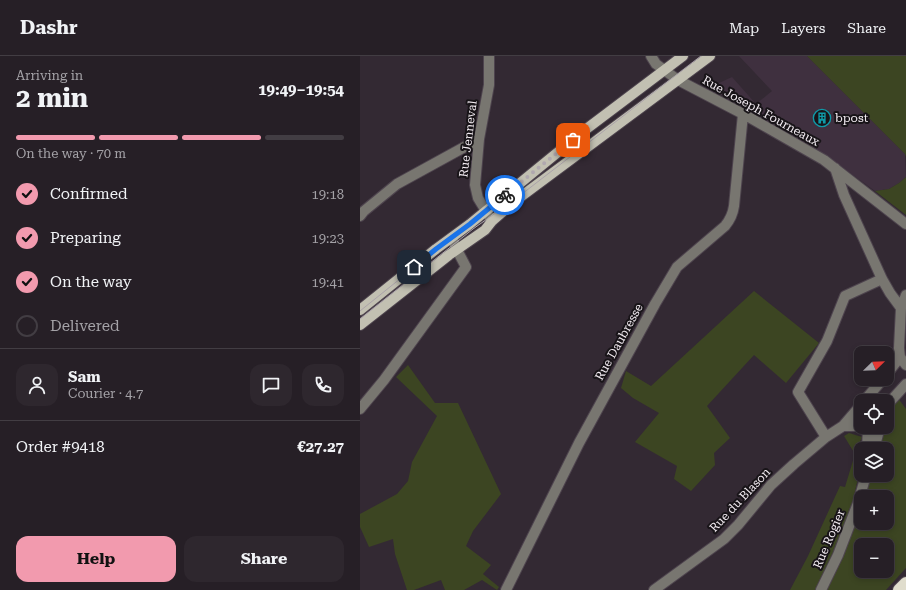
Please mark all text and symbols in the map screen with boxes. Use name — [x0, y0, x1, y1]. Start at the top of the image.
text: Dashr — [20, 16, 78, 39]
text: Map — [729, 20, 759, 36]
text: Layers — [781, 20, 825, 36]
text: Share — [847, 20, 886, 36]
text: Arriving in — [16, 68, 83, 83]
street label: Rue Joseph Fourneaux — [700, 73, 822, 149]
text: 19:49–19:54 — [258, 81, 344, 99]
text: 2 min — [16, 83, 88, 113]
street label: Rue Jenneval — [456, 100, 480, 178]
building icon: bpost — [812, 108, 832, 128]
place label: bpost — [835, 111, 869, 125]
pin — [556, 123, 590, 157]
icon: bag — [562, 129, 584, 151]
text: On the way · 70 m — [16, 146, 126, 161]
courier — [485, 175, 525, 215]
icon: check — [16, 183, 38, 205]
icon: bike — [494, 184, 516, 206]
text: Confirmed — [50, 185, 128, 203]
text: 19:18 — [312, 187, 344, 202]
icon: check — [16, 227, 38, 249]
text: Preparing — [50, 229, 121, 247]
text: 19:23 — [312, 231, 344, 246]
pin — [397, 250, 431, 284]
icon: home — [403, 256, 425, 278]
icon: check — [16, 271, 38, 293]
text: On the way — [50, 273, 132, 291]
text: 19:41 — [312, 275, 344, 290]
street label: Rue Daubresse — [592, 301, 646, 383]
text: Delivered — [50, 317, 120, 335]
north arrow — [854, 346, 894, 386]
map controls — [854, 346, 894, 578]
button: person — [16, 364, 58, 406]
button: chat — [250, 364, 292, 406]
button: phone — [302, 364, 344, 406]
text: Sam — [68, 368, 101, 386]
text: Courier · 4.7 — [68, 386, 143, 401]
button: locate — [854, 394, 894, 434]
text: Order #9418 — [16, 438, 105, 456]
text: €27.27 — [297, 438, 344, 456]
button: layers — [854, 442, 894, 482]
street label: Rue du Blason — [707, 465, 773, 535]
button: + — [854, 490, 894, 530]
street label: Rue Rogier — [810, 507, 848, 571]
button: Help — [16, 536, 176, 582]
button: Share — [184, 536, 344, 582]
button: − — [854, 538, 894, 578]

